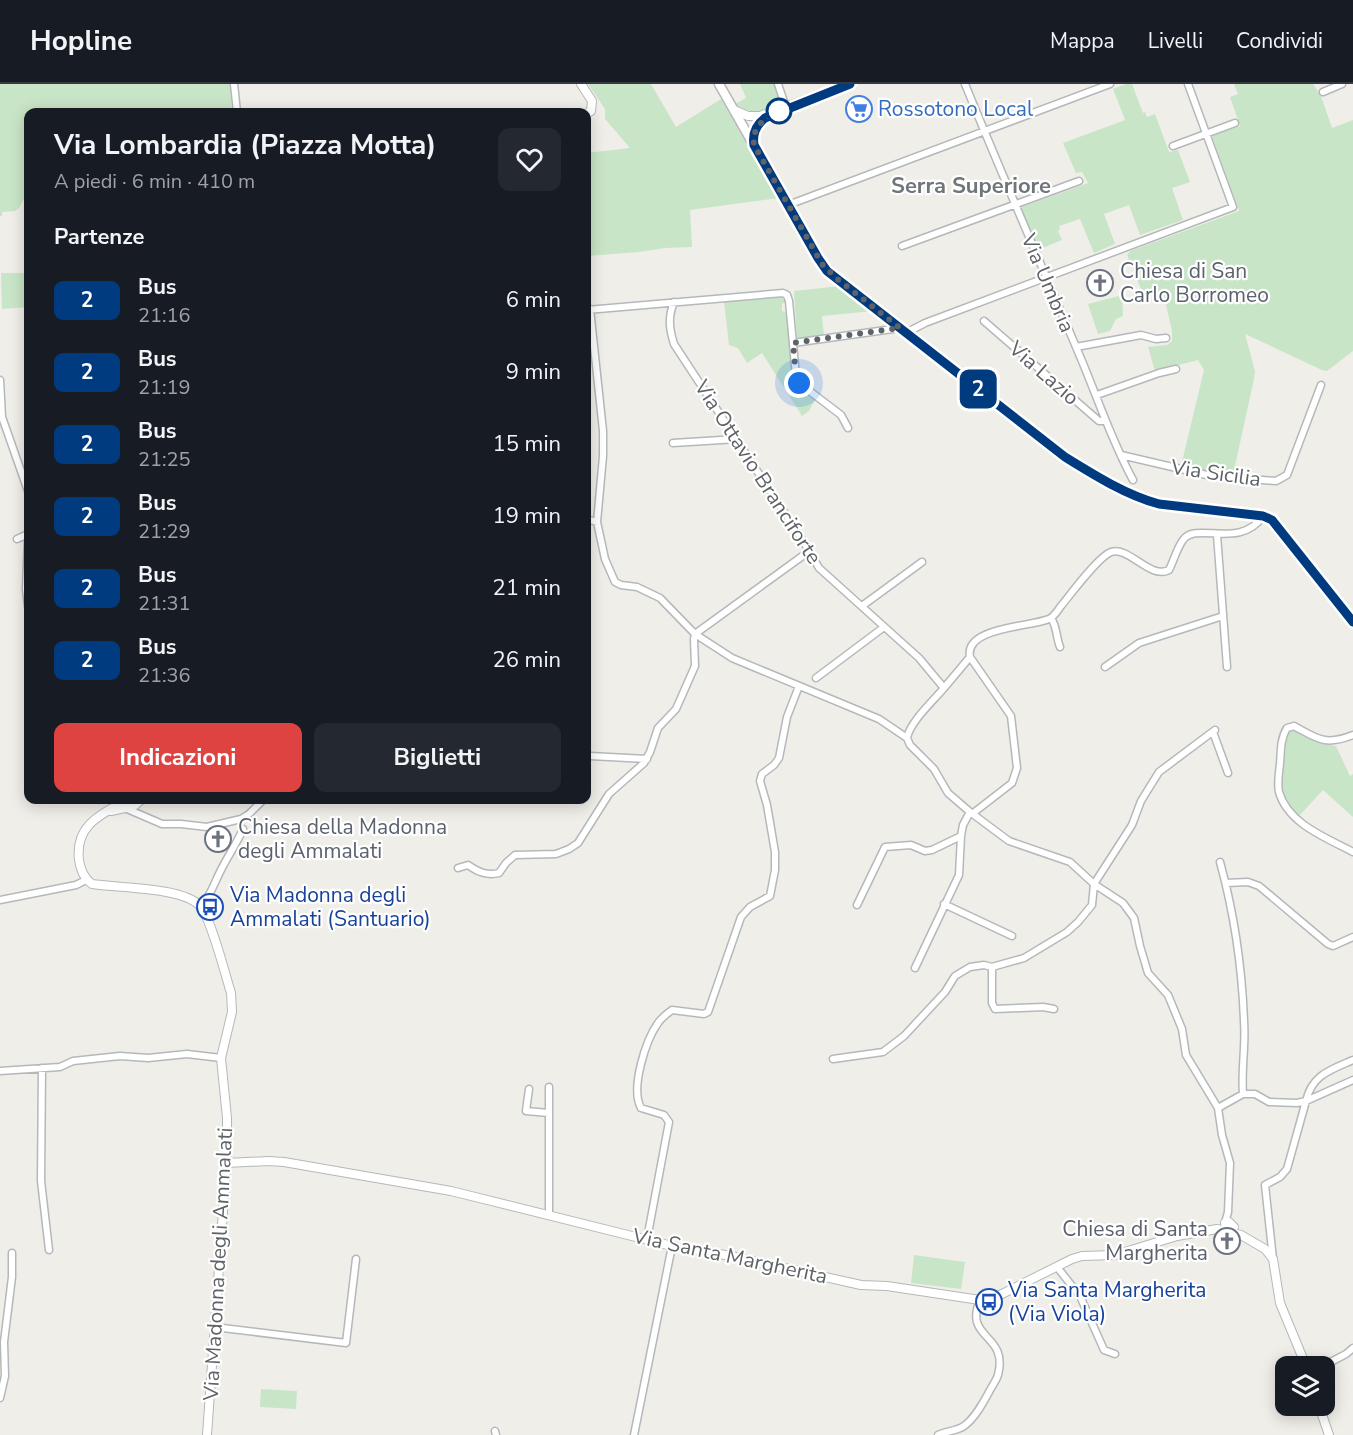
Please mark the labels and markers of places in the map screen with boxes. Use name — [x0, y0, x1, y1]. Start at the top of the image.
supermarket icon: Rossotono Local — [844, 94, 874, 124]
place label: Rossotono Local — [878, 95, 1034, 123]
unlabelled marker — [766, 98, 792, 124]
place label: Chiesa di San Carlo Borromeo — [1120, 257, 1269, 309]
church icon: Chiesa di San Carlo Borromeo — [1085, 268, 1115, 298]
place label: Chiesa della Madonna degli Ammalati — [238, 813, 447, 865]
church icon: Chiesa della Madonna degli Ammalati — [203, 824, 233, 854]
place label: Via Madonna degli Ammalati (Santuario) — [229, 881, 431, 933]
bus stop icon: Via Madonna degli Ammalati (Santuario) — [195, 892, 225, 922]
place label: Chiesa di Santa Margherita — [1062, 1215, 1208, 1267]
church icon: Chiesa di Santa Margherita — [1212, 1226, 1242, 1256]
place label: Via Santa Margherita (Via Viola) — [1007, 1276, 1206, 1328]
bus stop icon: Via Santa Margherita (Via Viola) — [974, 1287, 1004, 1317]

